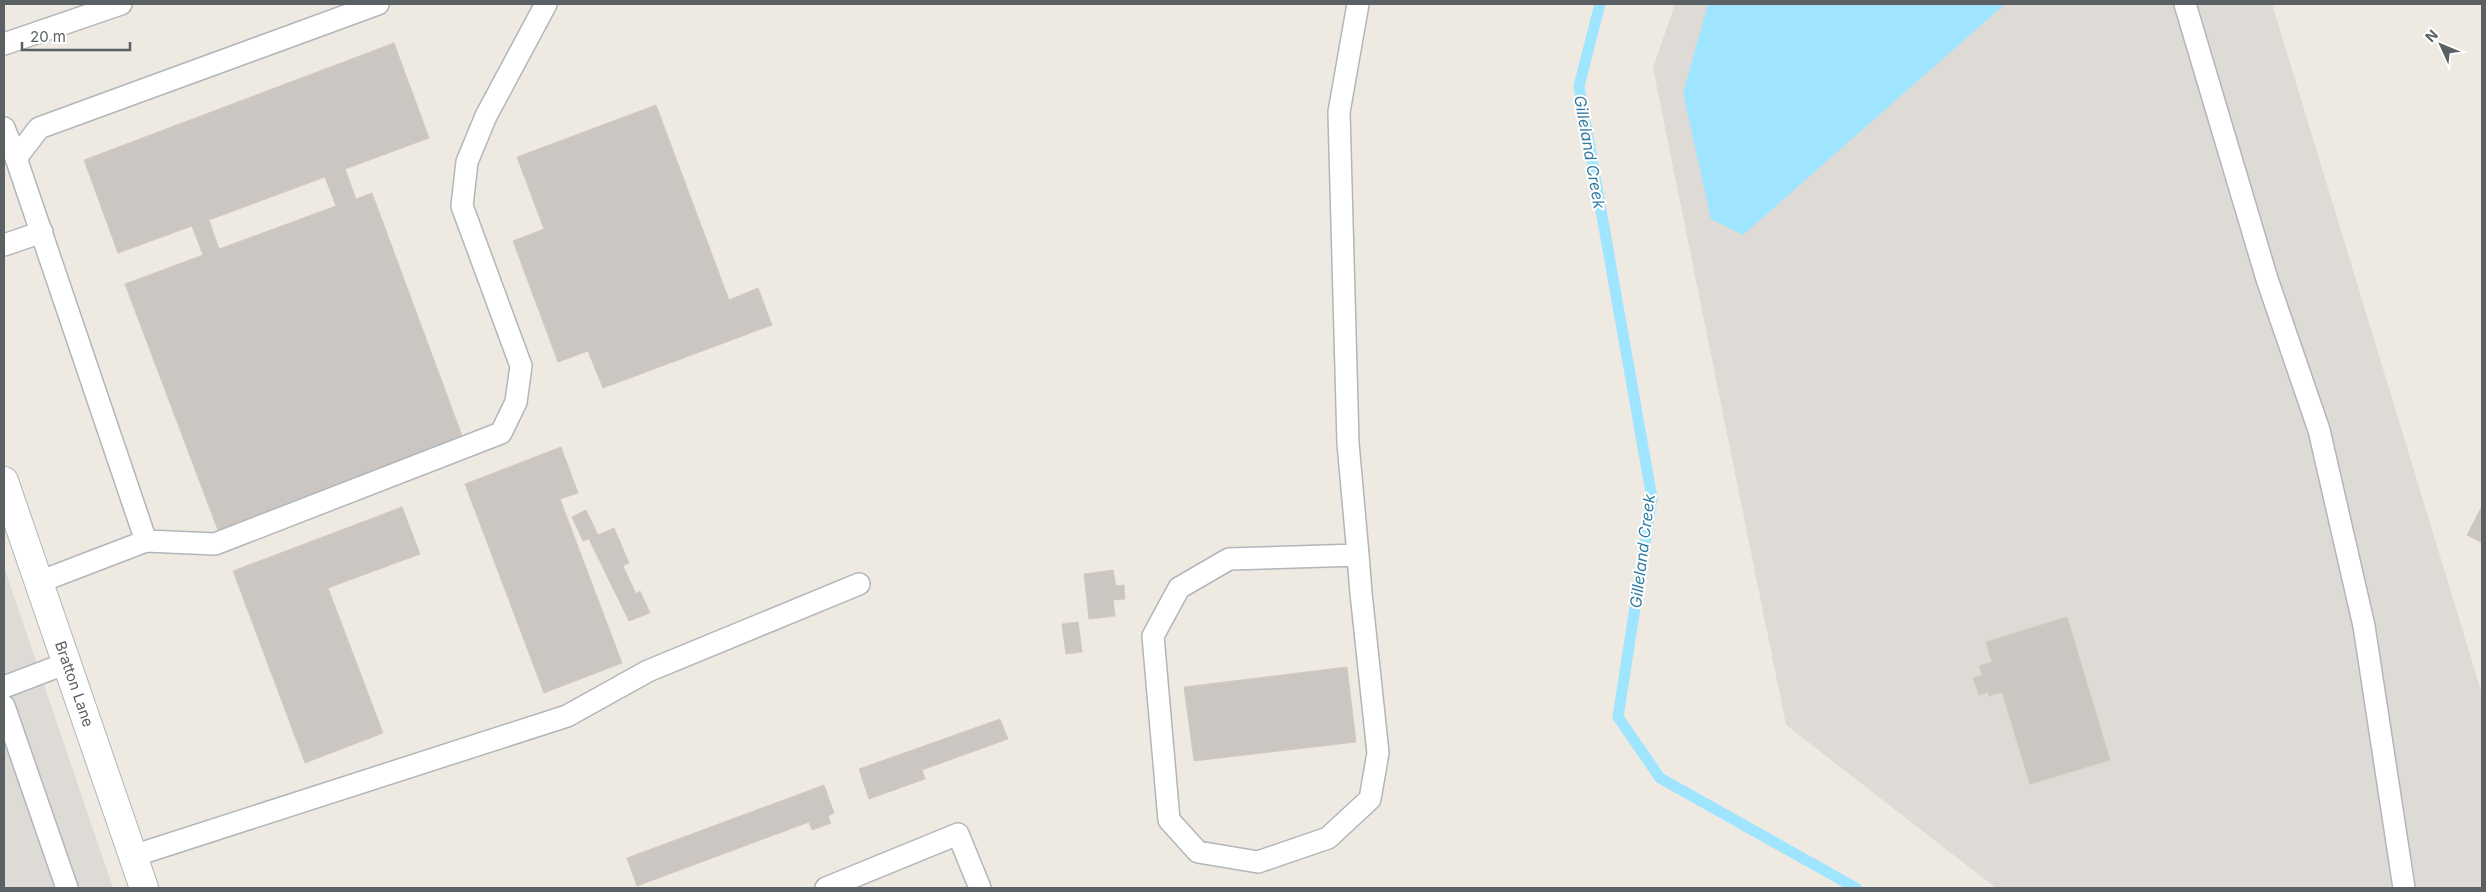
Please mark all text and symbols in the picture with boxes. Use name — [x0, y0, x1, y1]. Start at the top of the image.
scale bar — [22, 20, 130, 52]
north arrow — [2416, 20, 2466, 70]
text: N — [2421, 26, 2441, 45]
text: 20 m — [30, 27, 66, 46]
water label: Gilleland Creek — [1570, 94, 1610, 211]
water label: Gilleland Creek — [1625, 493, 1659, 609]
street label: Bratton Lane — [51, 638, 98, 729]

